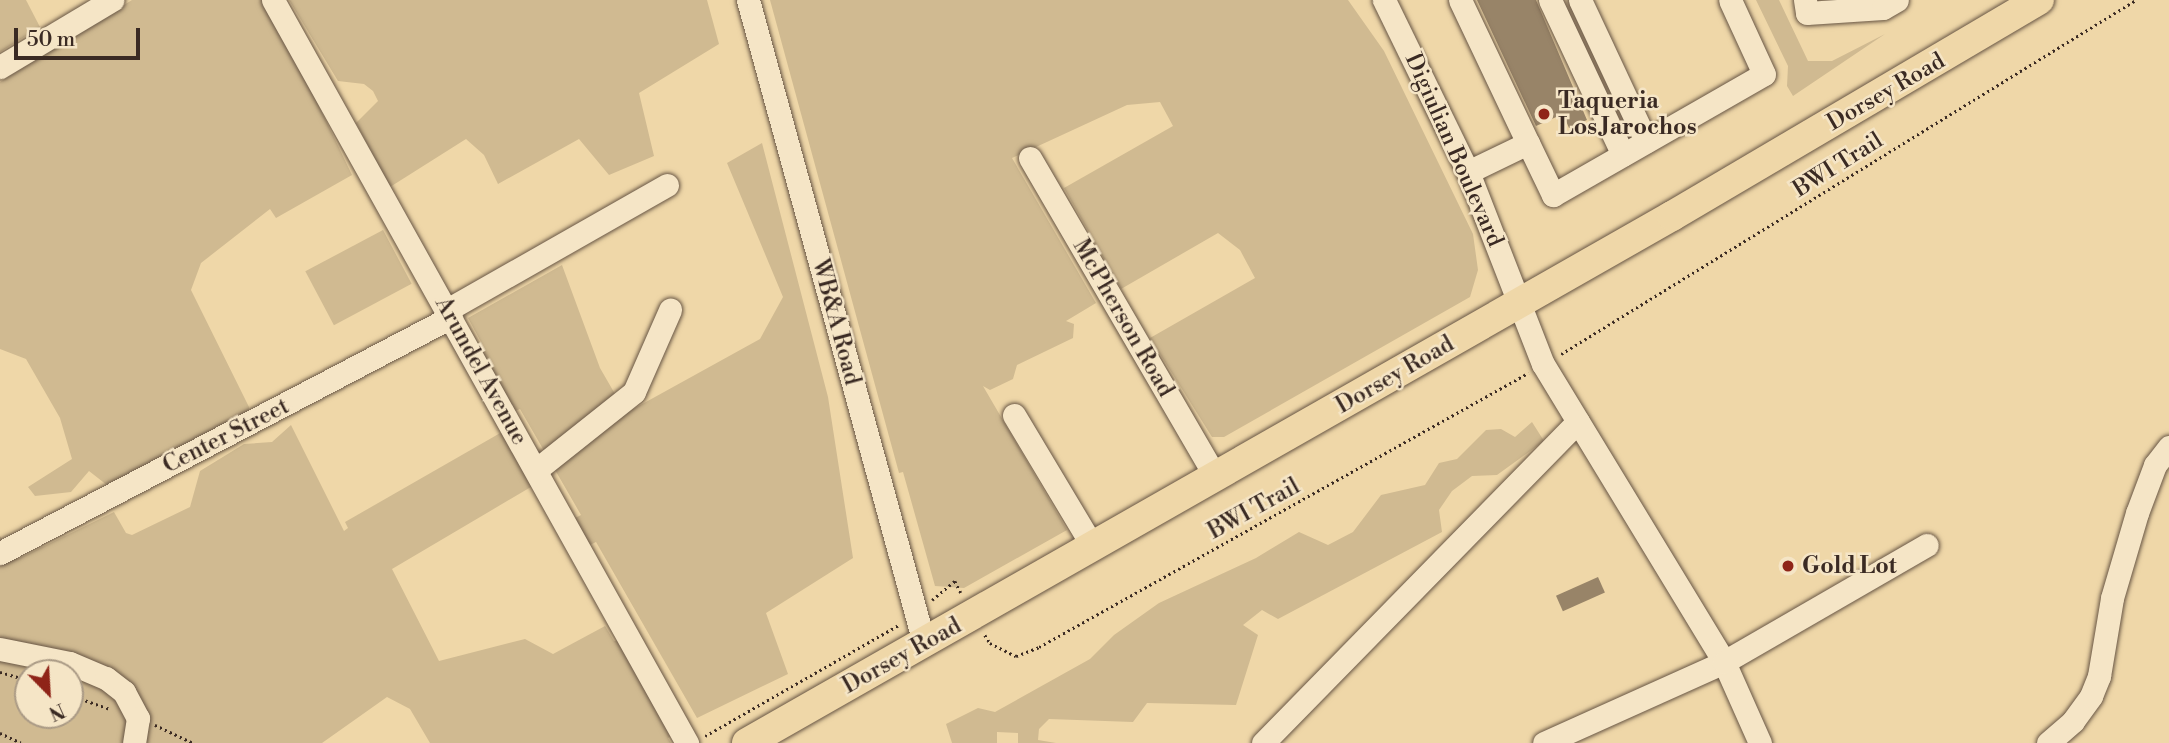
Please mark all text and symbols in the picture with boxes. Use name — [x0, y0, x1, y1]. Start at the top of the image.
scale bar — [18, 14, 144, 58]
text: 50 m — [27, 27, 75, 53]
street label: Dorsey Road — [1822, 47, 1950, 137]
street label: Digiulian Boulevard — [1399, 49, 1509, 251]
place label: Taqueria Los Jarochos — [1558, 87, 1697, 141]
marker: Taqueria Los Jarochos — [1536, 106, 1552, 122]
street label: BWI Trail — [1788, 127, 1888, 203]
street label: McPherson Road — [1067, 234, 1179, 402]
street label: WB&A Road — [806, 256, 866, 388]
street label: Arundel Avenue — [429, 292, 533, 450]
street label: Dorsey Road — [1331, 330, 1459, 420]
street label: Center Street — [158, 392, 294, 480]
street label: BWI Trail — [1203, 473, 1305, 545]
place label: Gold Lot — [1802, 552, 1897, 580]
marker: Gold Lot — [1780, 558, 1796, 574]
street label: Dorsey Road — [838, 612, 966, 700]
north arrow — [14, 659, 84, 729]
text: N — [45, 697, 68, 725]

